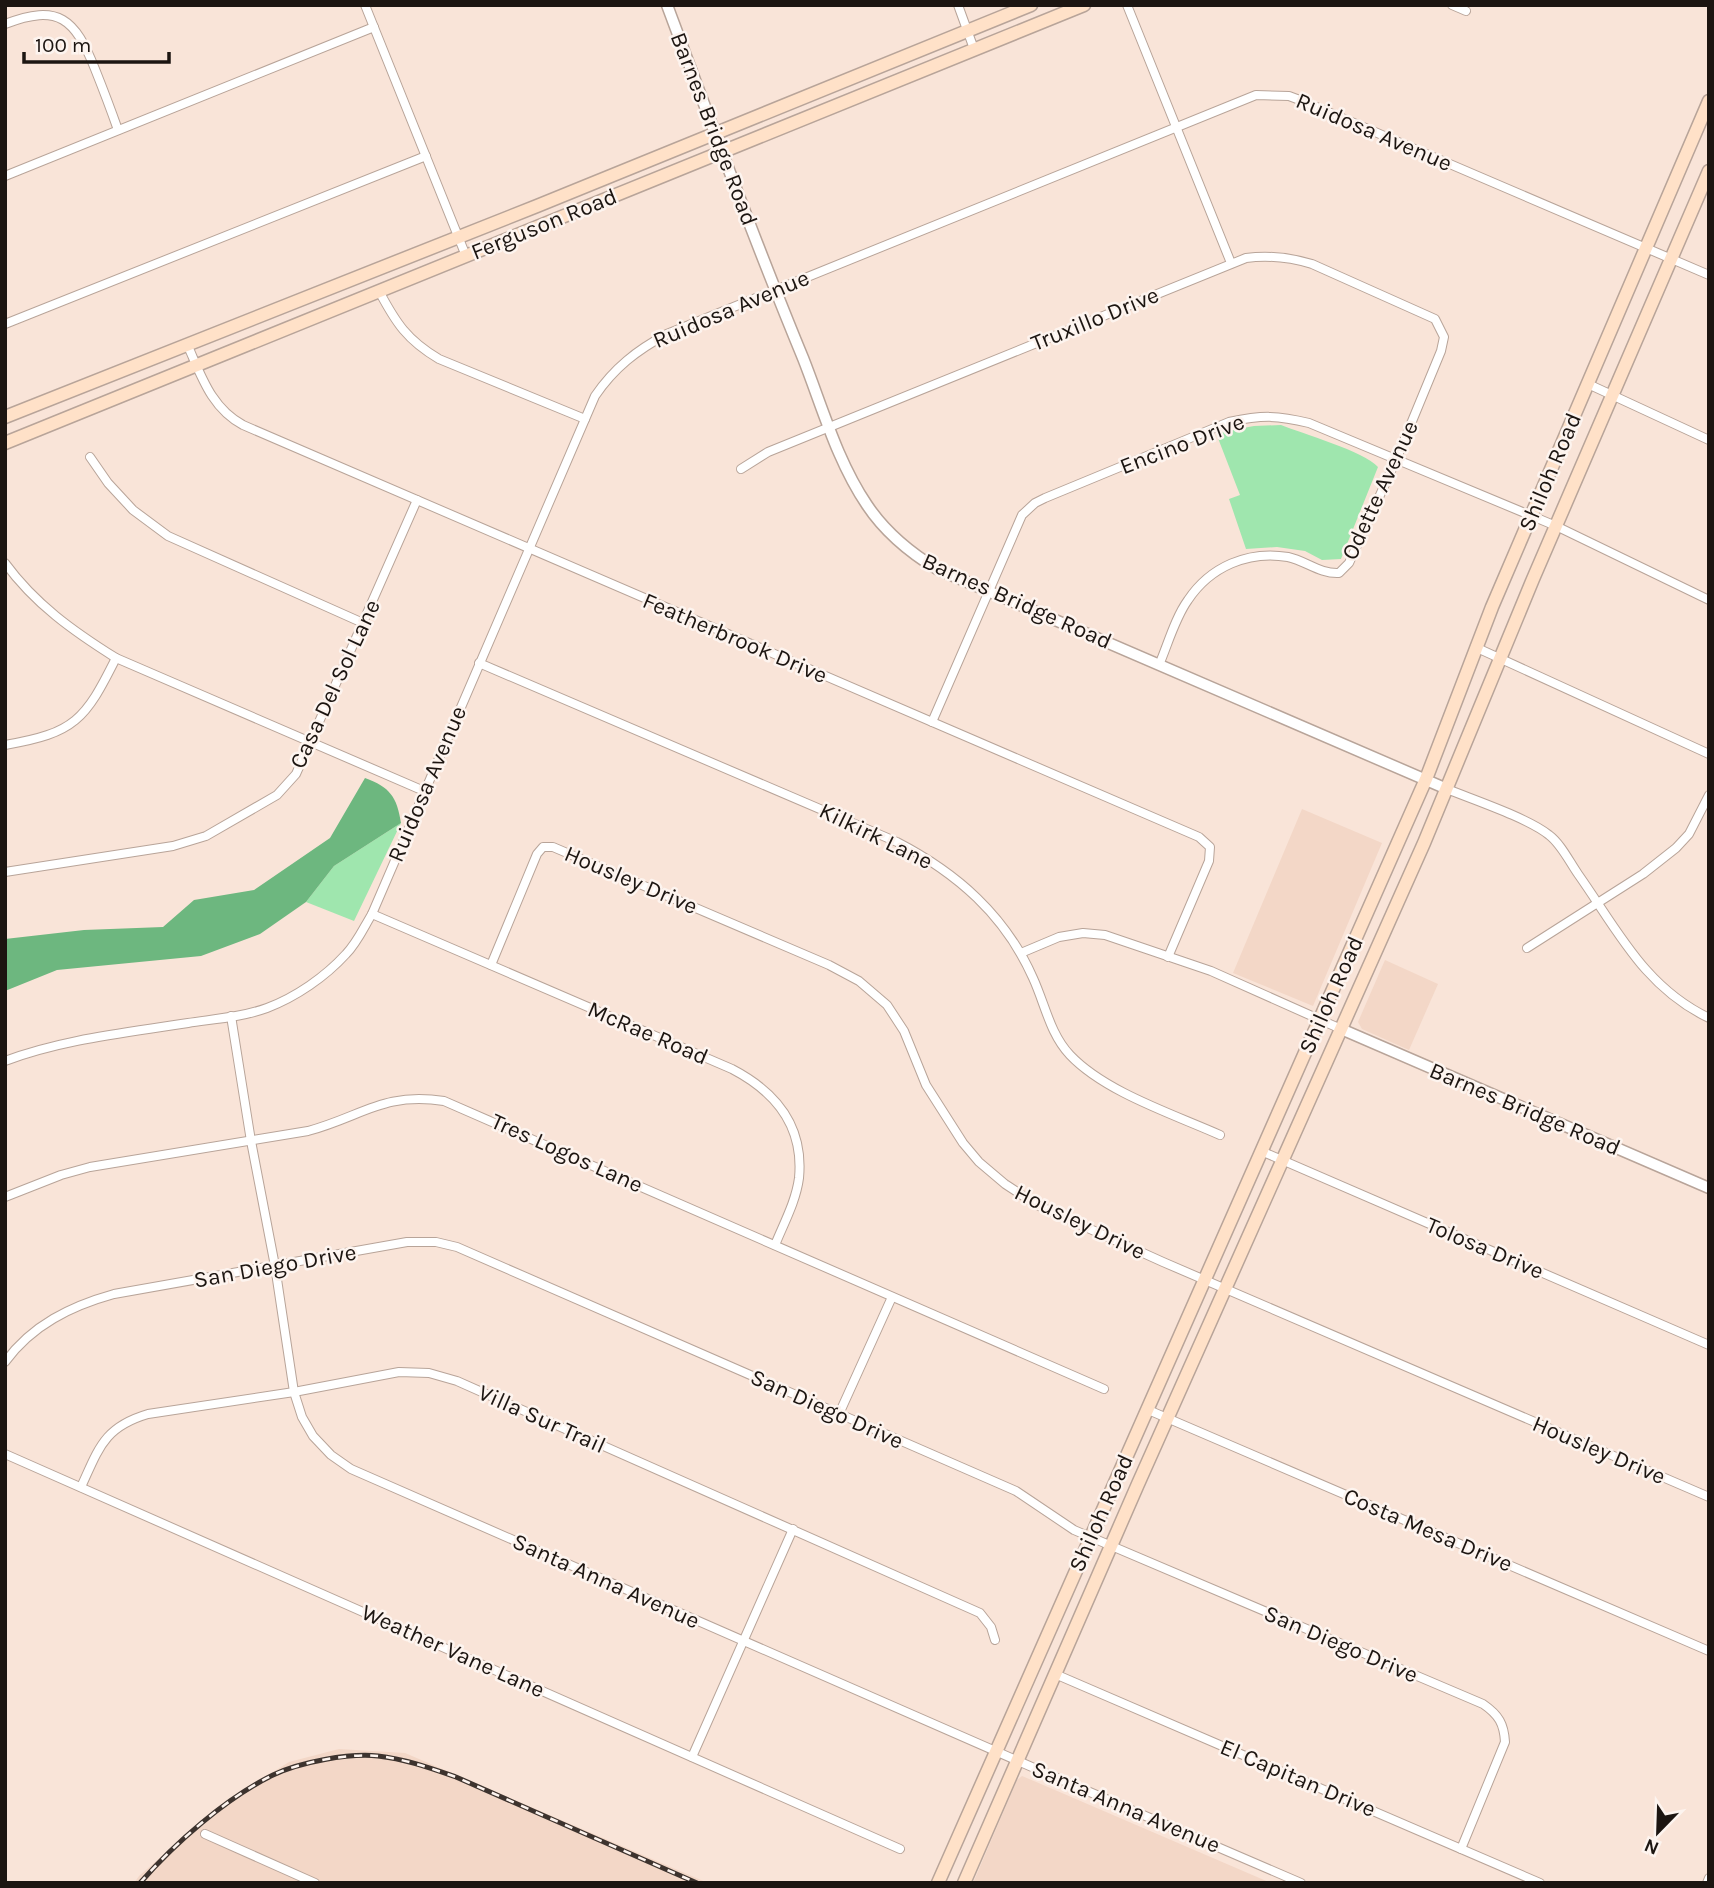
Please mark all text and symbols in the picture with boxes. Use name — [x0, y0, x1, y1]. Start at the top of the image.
scale bar — [24, 21, 170, 65]
street label: Barnes Bridge Road — [665, 29, 763, 229]
text: 100 m — [35, 33, 92, 57]
street label: Ruidosa Avenue — [1292, 87, 1456, 177]
street label: Ferguson Road — [467, 182, 621, 266]
street label: Ruidosa Avenue — [649, 264, 813, 354]
street label: Truxillo Drive — [1027, 281, 1163, 357]
street label: Encino Drive — [1116, 408, 1248, 480]
street label: Shiloh Road — [1513, 409, 1587, 535]
street label: Odette Avenue — [1336, 416, 1424, 564]
street label: Barnes Bridge Road — [918, 547, 1116, 655]
street label: Featherbrook Drive — [639, 587, 831, 689]
street label: Casa Del Sol Lane — [284, 595, 386, 773]
street label: Ruidosa Avenue — [382, 702, 472, 866]
street label: Kilkirk Lane — [815, 797, 937, 875]
street label: Housley Drive — [560, 840, 702, 920]
street label: Shiloh Road — [1293, 932, 1369, 1058]
street label: McRae Road — [584, 996, 712, 1070]
street label: Barnes Bridge Road — [1425, 1057, 1625, 1161]
street label: Tres Logos Lane — [487, 1108, 647, 1198]
street label: Housley Drive — [1010, 1179, 1150, 1265]
street label: Tolosa Drive — [1422, 1211, 1548, 1285]
street label: San Diego Drive — [192, 1238, 358, 1294]
street label: San Diego Drive — [746, 1363, 908, 1455]
street label: Villa Sur Trail — [474, 1379, 610, 1459]
street label: Housley Drive — [1528, 1410, 1670, 1490]
street label: Shiloh Road — [1063, 1450, 1139, 1576]
street label: Costa Mesa Drive — [1340, 1482, 1516, 1578]
street label: Santa Anna Avenue — [508, 1528, 704, 1634]
street label: Weather Vane Lane — [357, 1598, 549, 1704]
street label: San Diego Drive — [1260, 1599, 1422, 1689]
street label: El Capitan Drive — [1216, 1733, 1380, 1823]
street label: Santa Anna Avenue — [1028, 1755, 1224, 1859]
north arrow — [1623, 1797, 1693, 1867]
text: N — [1641, 1834, 1662, 1860]

